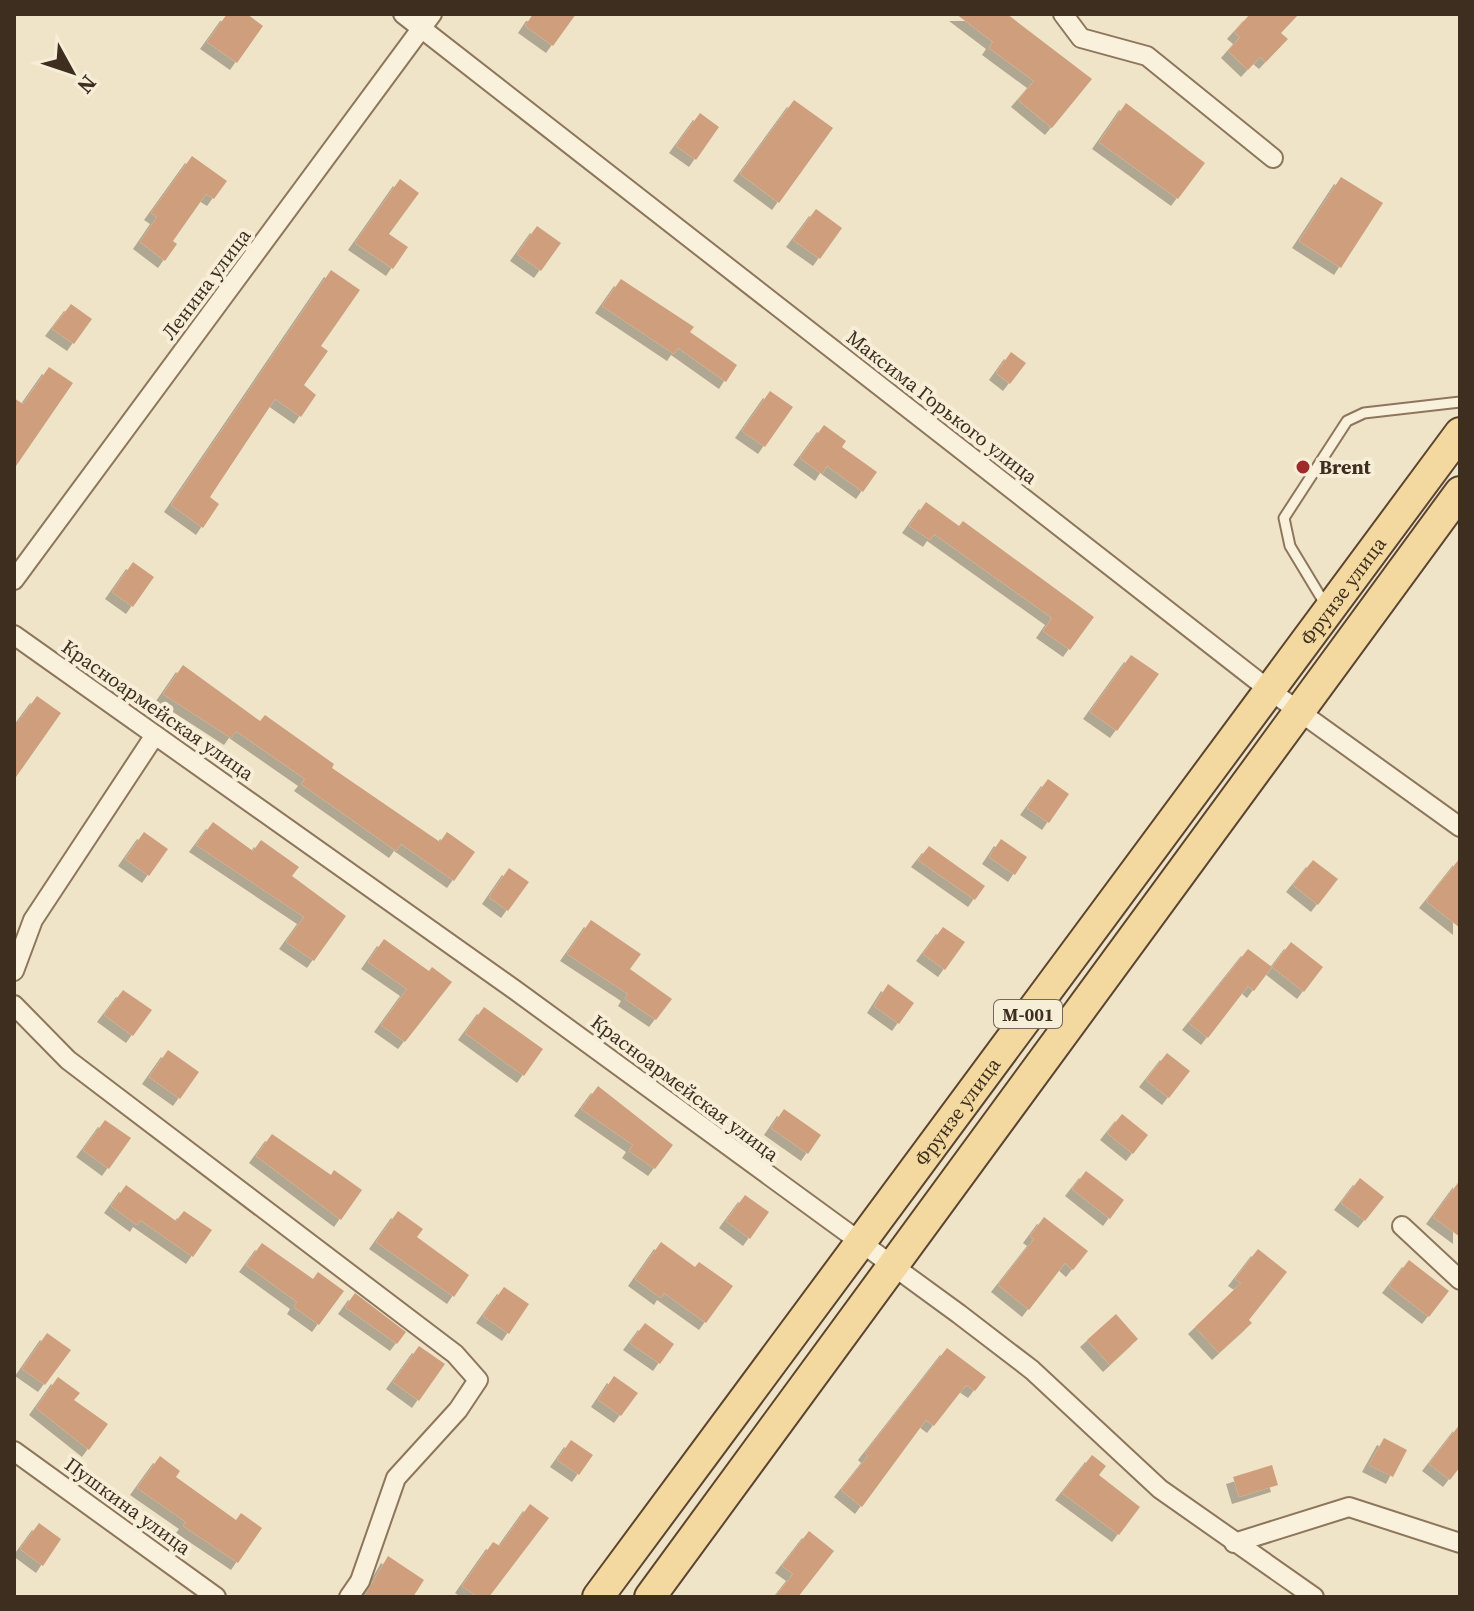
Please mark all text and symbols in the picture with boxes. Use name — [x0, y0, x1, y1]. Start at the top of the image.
north arrow — [32, 32, 112, 112]
text: N — [71, 69, 104, 101]
street label: Ленина улица — [155, 222, 258, 346]
street label: Максима Горького улица — [841, 323, 1044, 491]
place label: Brent — [1319, 453, 1372, 481]
marker: Brent — [1294, 458, 1312, 476]
street label: Фрунзе улица — [1294, 530, 1393, 651]
street label: Красноармейская улица — [56, 633, 260, 788]
road number: M-001 — [994, 1000, 1062, 1028]
street label: Красноармейская улица — [585, 1008, 785, 1169]
street label: Фрунзе улица — [908, 1051, 1007, 1172]
street label: Пушкина улица — [59, 1451, 198, 1562]

